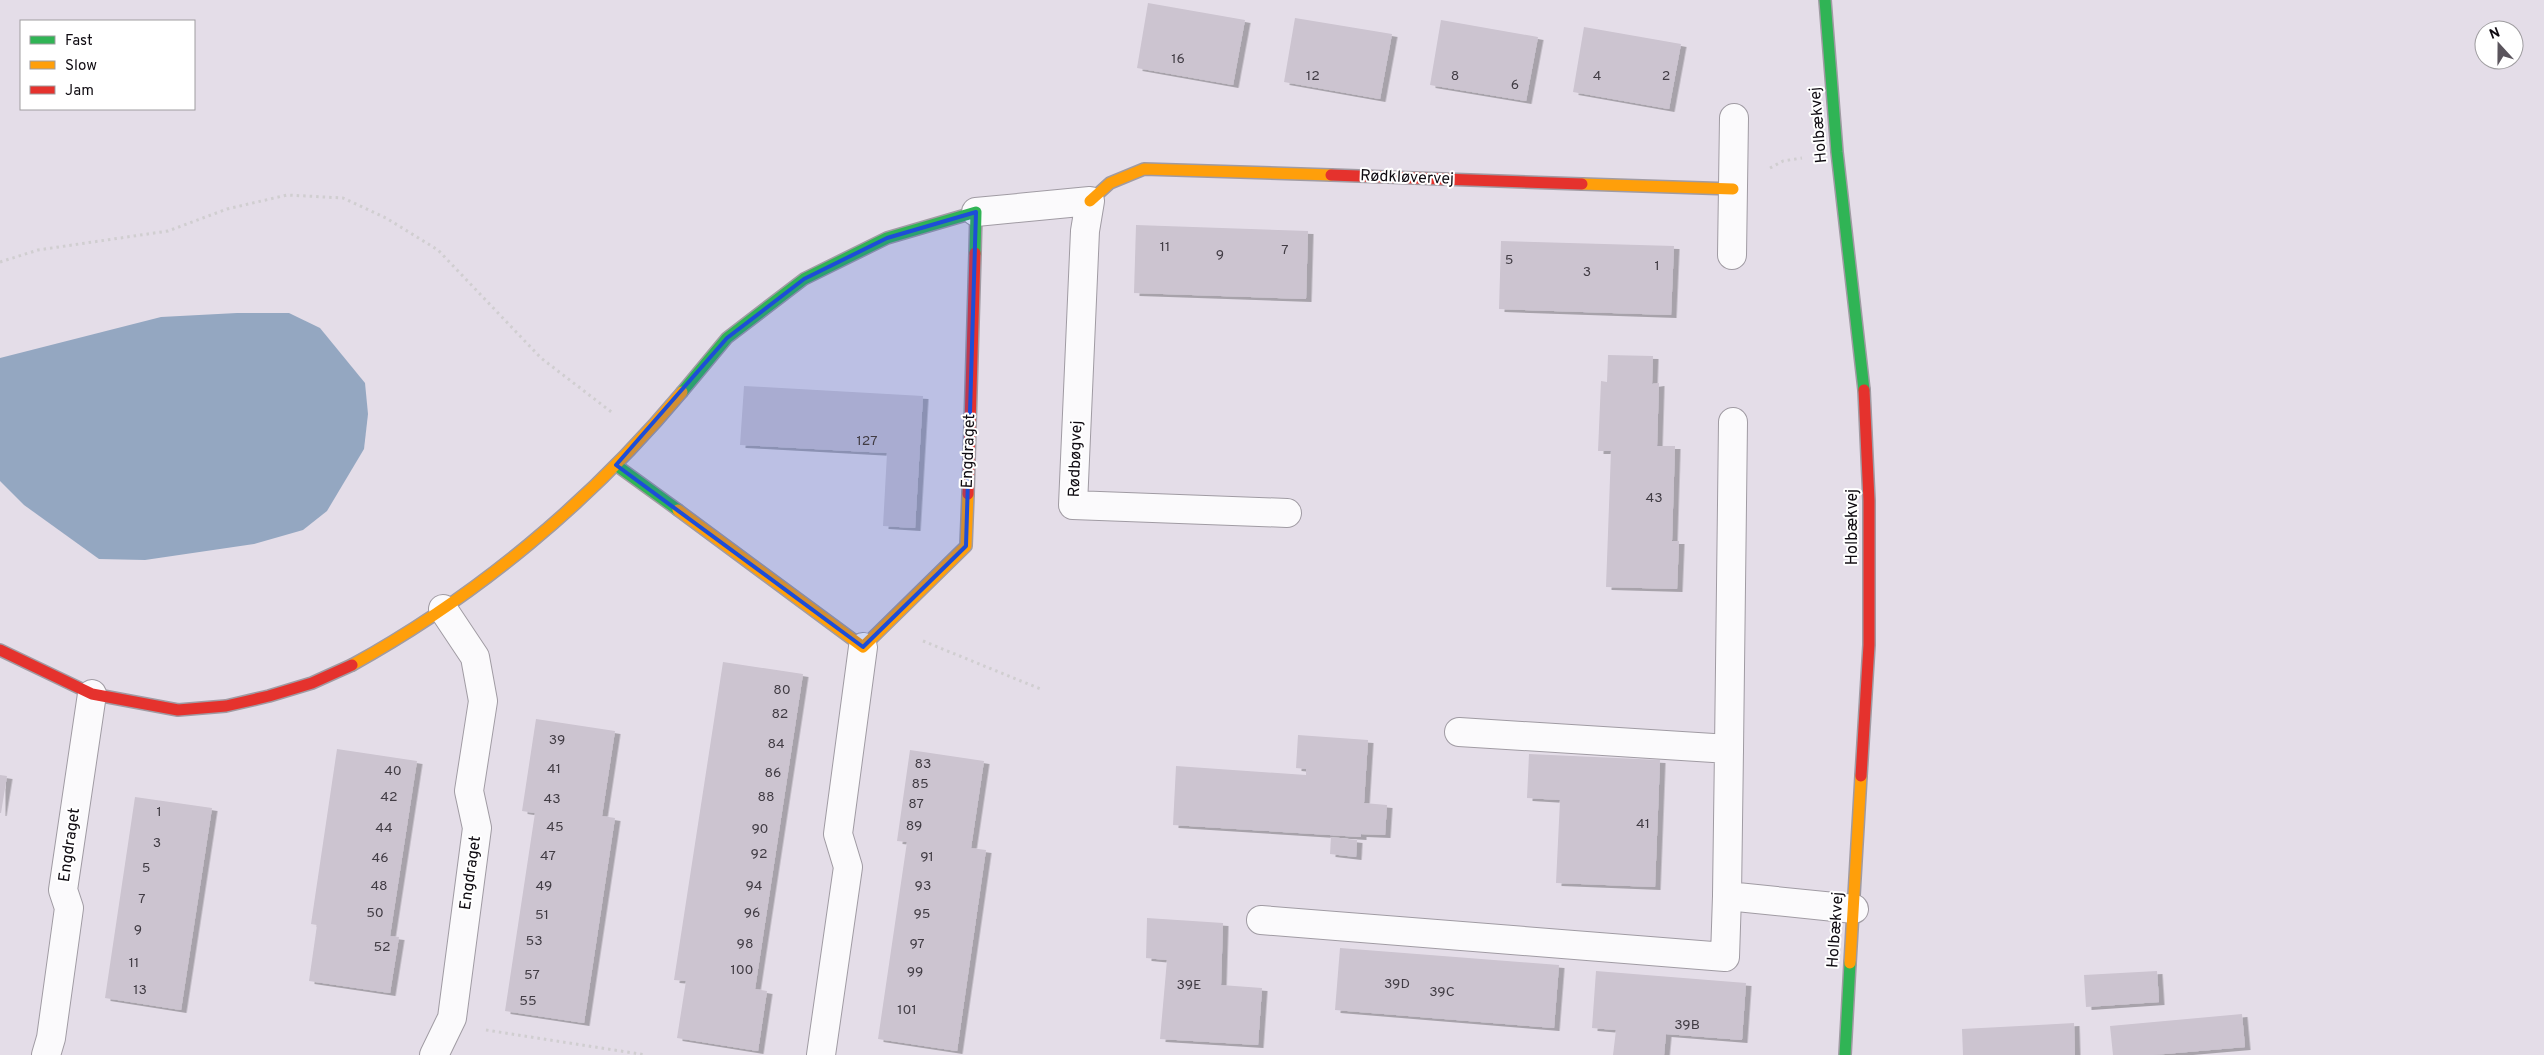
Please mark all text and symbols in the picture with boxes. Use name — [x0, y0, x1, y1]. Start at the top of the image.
legend — [20, 20, 195, 110]
north arrow — [2474, 20, 2524, 70]
text: N — [2487, 25, 2503, 44]
text: Fast — [65, 32, 93, 51]
house number: 16 — [1171, 51, 1185, 68]
text: Slow — [65, 57, 97, 76]
house number: 12 — [1306, 68, 1320, 85]
house number: 8 — [1451, 68, 1459, 85]
house number: 4 — [1593, 68, 1601, 85]
house number: 2 — [1662, 68, 1670, 85]
house number: 6 — [1511, 77, 1519, 94]
text: Jam — [65, 82, 94, 101]
street label: Holbækvej — [1806, 86, 1832, 164]
street label: Rødkløvervej — [1360, 166, 1454, 190]
house number: 11 — [1160, 239, 1170, 256]
house number: 7 — [1281, 242, 1289, 259]
house number: 9 — [1216, 247, 1224, 264]
house number: 5 — [1505, 252, 1513, 269]
house number: 1 — [1654, 258, 1660, 275]
house number: 3 — [1583, 264, 1591, 281]
street label: Engdraget — [958, 413, 980, 489]
street label: Rødbøgvej — [1065, 420, 1087, 498]
house number: 127 — [857, 433, 877, 450]
street label: Holbækvej — [1843, 489, 1863, 565]
house number: 43 — [1645, 490, 1663, 507]
house number: 80 — [773, 682, 791, 699]
house number: 82 — [772, 706, 788, 723]
house number: 39 — [549, 732, 565, 749]
house number: 84 — [767, 736, 785, 753]
house number: 83 — [915, 756, 931, 773]
house number: 41 — [547, 761, 561, 778]
house number: 40 — [384, 763, 402, 780]
house number: 86 — [765, 765, 781, 782]
house number: 85 — [911, 776, 929, 793]
house number: 42 — [380, 789, 398, 806]
house number: 88 — [757, 789, 775, 806]
house number: 43 — [543, 791, 561, 808]
house number: 87 — [908, 796, 924, 813]
house number: 1 — [156, 804, 162, 821]
street label: Engdraget — [55, 807, 85, 883]
house number: 41 — [1636, 816, 1650, 833]
house number: 89 — [906, 818, 922, 835]
house number: 45 — [546, 819, 564, 836]
house number: 44 — [375, 820, 393, 837]
house number: 90 — [751, 821, 769, 838]
house number: 3 — [153, 835, 161, 852]
street label: Engdraget — [456, 835, 486, 911]
house number: 92 — [751, 846, 767, 863]
house number: 47 — [540, 848, 556, 865]
house number: 91 — [920, 849, 934, 866]
house number: 46 — [371, 850, 389, 867]
house number: 5 — [142, 860, 150, 877]
house number: 48 — [370, 878, 388, 895]
house number: 49 — [536, 878, 552, 895]
house number: 94 — [745, 878, 763, 895]
house number: 93 — [915, 878, 931, 895]
house number: 7 — [138, 891, 146, 908]
street label: Holbækvej — [1823, 891, 1849, 969]
house number: 50 — [366, 905, 384, 922]
house number: 96 — [744, 905, 760, 922]
house number: 95 — [913, 906, 931, 923]
house number: 51 — [535, 907, 549, 924]
house number: 9 — [134, 922, 142, 939]
house number: 53 — [525, 933, 543, 950]
house number: 98 — [737, 936, 753, 953]
house number: 97 — [909, 936, 925, 953]
house number: 52 — [373, 939, 391, 956]
house number: 11 — [129, 955, 139, 972]
house number: 100 — [730, 962, 754, 979]
house number: 99 — [907, 964, 923, 981]
house number: 57 — [524, 967, 540, 984]
house number: 39D — [1384, 976, 1410, 993]
house number: 39E — [1177, 977, 1201, 994]
house number: 13 — [133, 982, 147, 999]
house number: 39C — [1429, 984, 1455, 1001]
house number: 55 — [519, 993, 537, 1010]
house number: 101 — [897, 1002, 917, 1019]
house number: 39B — [1674, 1017, 1700, 1034]

